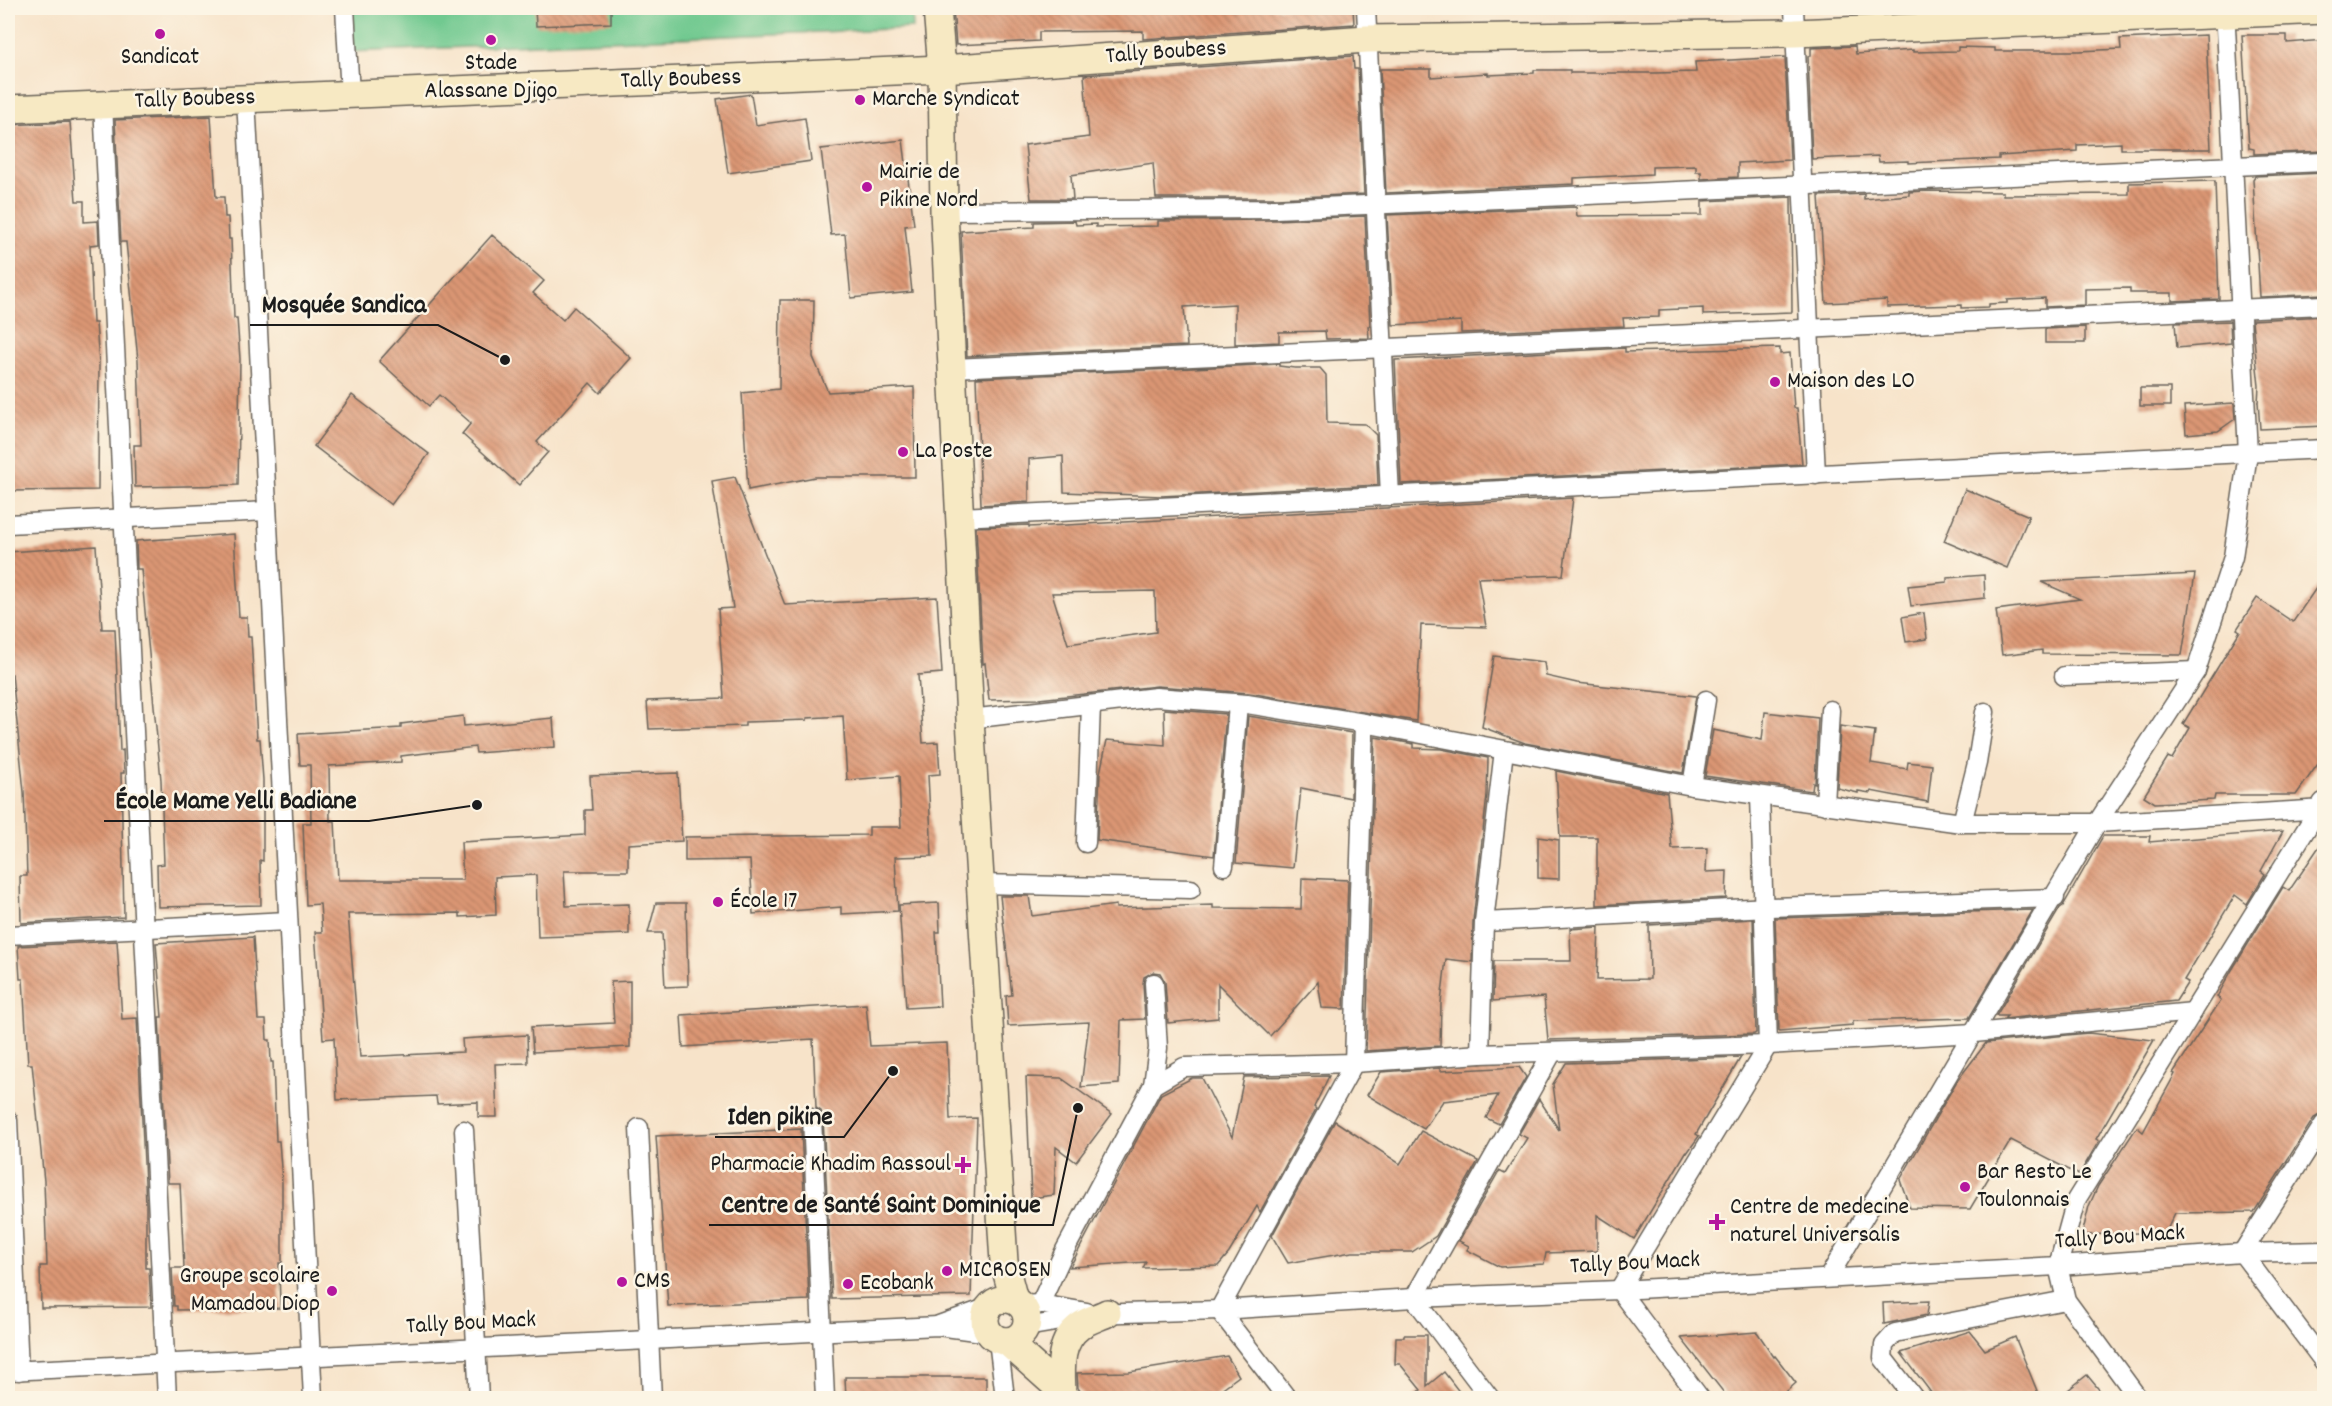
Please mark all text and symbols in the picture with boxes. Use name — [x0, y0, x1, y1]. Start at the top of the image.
marker: Sandicat — [153, 27, 167, 41]
street label: Tally Boubess — [1104, 32, 1228, 74]
marker: Stade Alassane Djigo — [484, 33, 498, 47]
place label: Sandicat — [121, 41, 199, 75]
place label: Stade Alassane Djigo — [425, 47, 557, 109]
street label: Tally Boubess — [620, 61, 742, 99]
street label: Tally Boubess — [134, 81, 256, 119]
place label: Marche Syndicat — [872, 83, 1020, 117]
marker: Marche Syndicat — [853, 93, 867, 107]
place label: Mairie de Pikine Nord — [879, 156, 978, 218]
marker: Mairie de Pikine Nord — [860, 180, 874, 194]
callout: Mosquée Sandica — [250, 281, 438, 325]
text: Mosquée Sandica — [262, 288, 427, 325]
place label: Maison des LO — [1787, 365, 1915, 399]
marker: Maison des LO — [1768, 375, 1782, 389]
place label: La Poste — [915, 435, 993, 469]
marker: La Poste — [896, 445, 910, 459]
callout: École Mame Yelli Badiane — [104, 777, 369, 821]
text: École Mame Yelli Badiane — [115, 784, 357, 821]
place label: École 17 — [730, 885, 797, 919]
marker: École 17 — [711, 895, 725, 909]
callout: Iden pikine — [715, 1093, 844, 1137]
text: Iden pikine — [727, 1100, 833, 1137]
place label: Pharmacie Khadim Rassoul — [710, 1148, 951, 1182]
place label: Bar Resto Le Toulonnais — [1977, 1156, 2092, 1218]
marker: Pharmacie Khadim Rassoul — [956, 1158, 970, 1172]
marker: Bar Resto Le Toulonnais — [1958, 1180, 1972, 1194]
callout: Centre de Santé Saint Dominique — [709, 1181, 1053, 1225]
text: Centre de Santé Saint Dominique — [721, 1188, 1041, 1225]
place label: Centre de medecine naturel Universalis — [1730, 1191, 1909, 1253]
marker: Centre de medecine naturel Universalis — [1708, 1213, 1726, 1231]
street label: Tally Bou Mack — [2054, 1217, 2186, 1259]
street label: Tally Bou Mack — [1569, 1244, 1701, 1284]
place label: MICROSEN — [959, 1254, 1051, 1288]
place label: Groupe scolaire Mamadou Diop — [180, 1260, 320, 1322]
marker: MICROSEN — [940, 1264, 954, 1278]
place label: CMS — [634, 1265, 671, 1299]
place label: Ecobank — [860, 1267, 934, 1301]
marker: CMS — [615, 1275, 629, 1289]
marker: Ecobank — [841, 1277, 855, 1291]
marker: Groupe scolaire Mamadou Diop — [325, 1284, 339, 1298]
street label: Tally Bou Mack — [405, 1304, 537, 1344]

